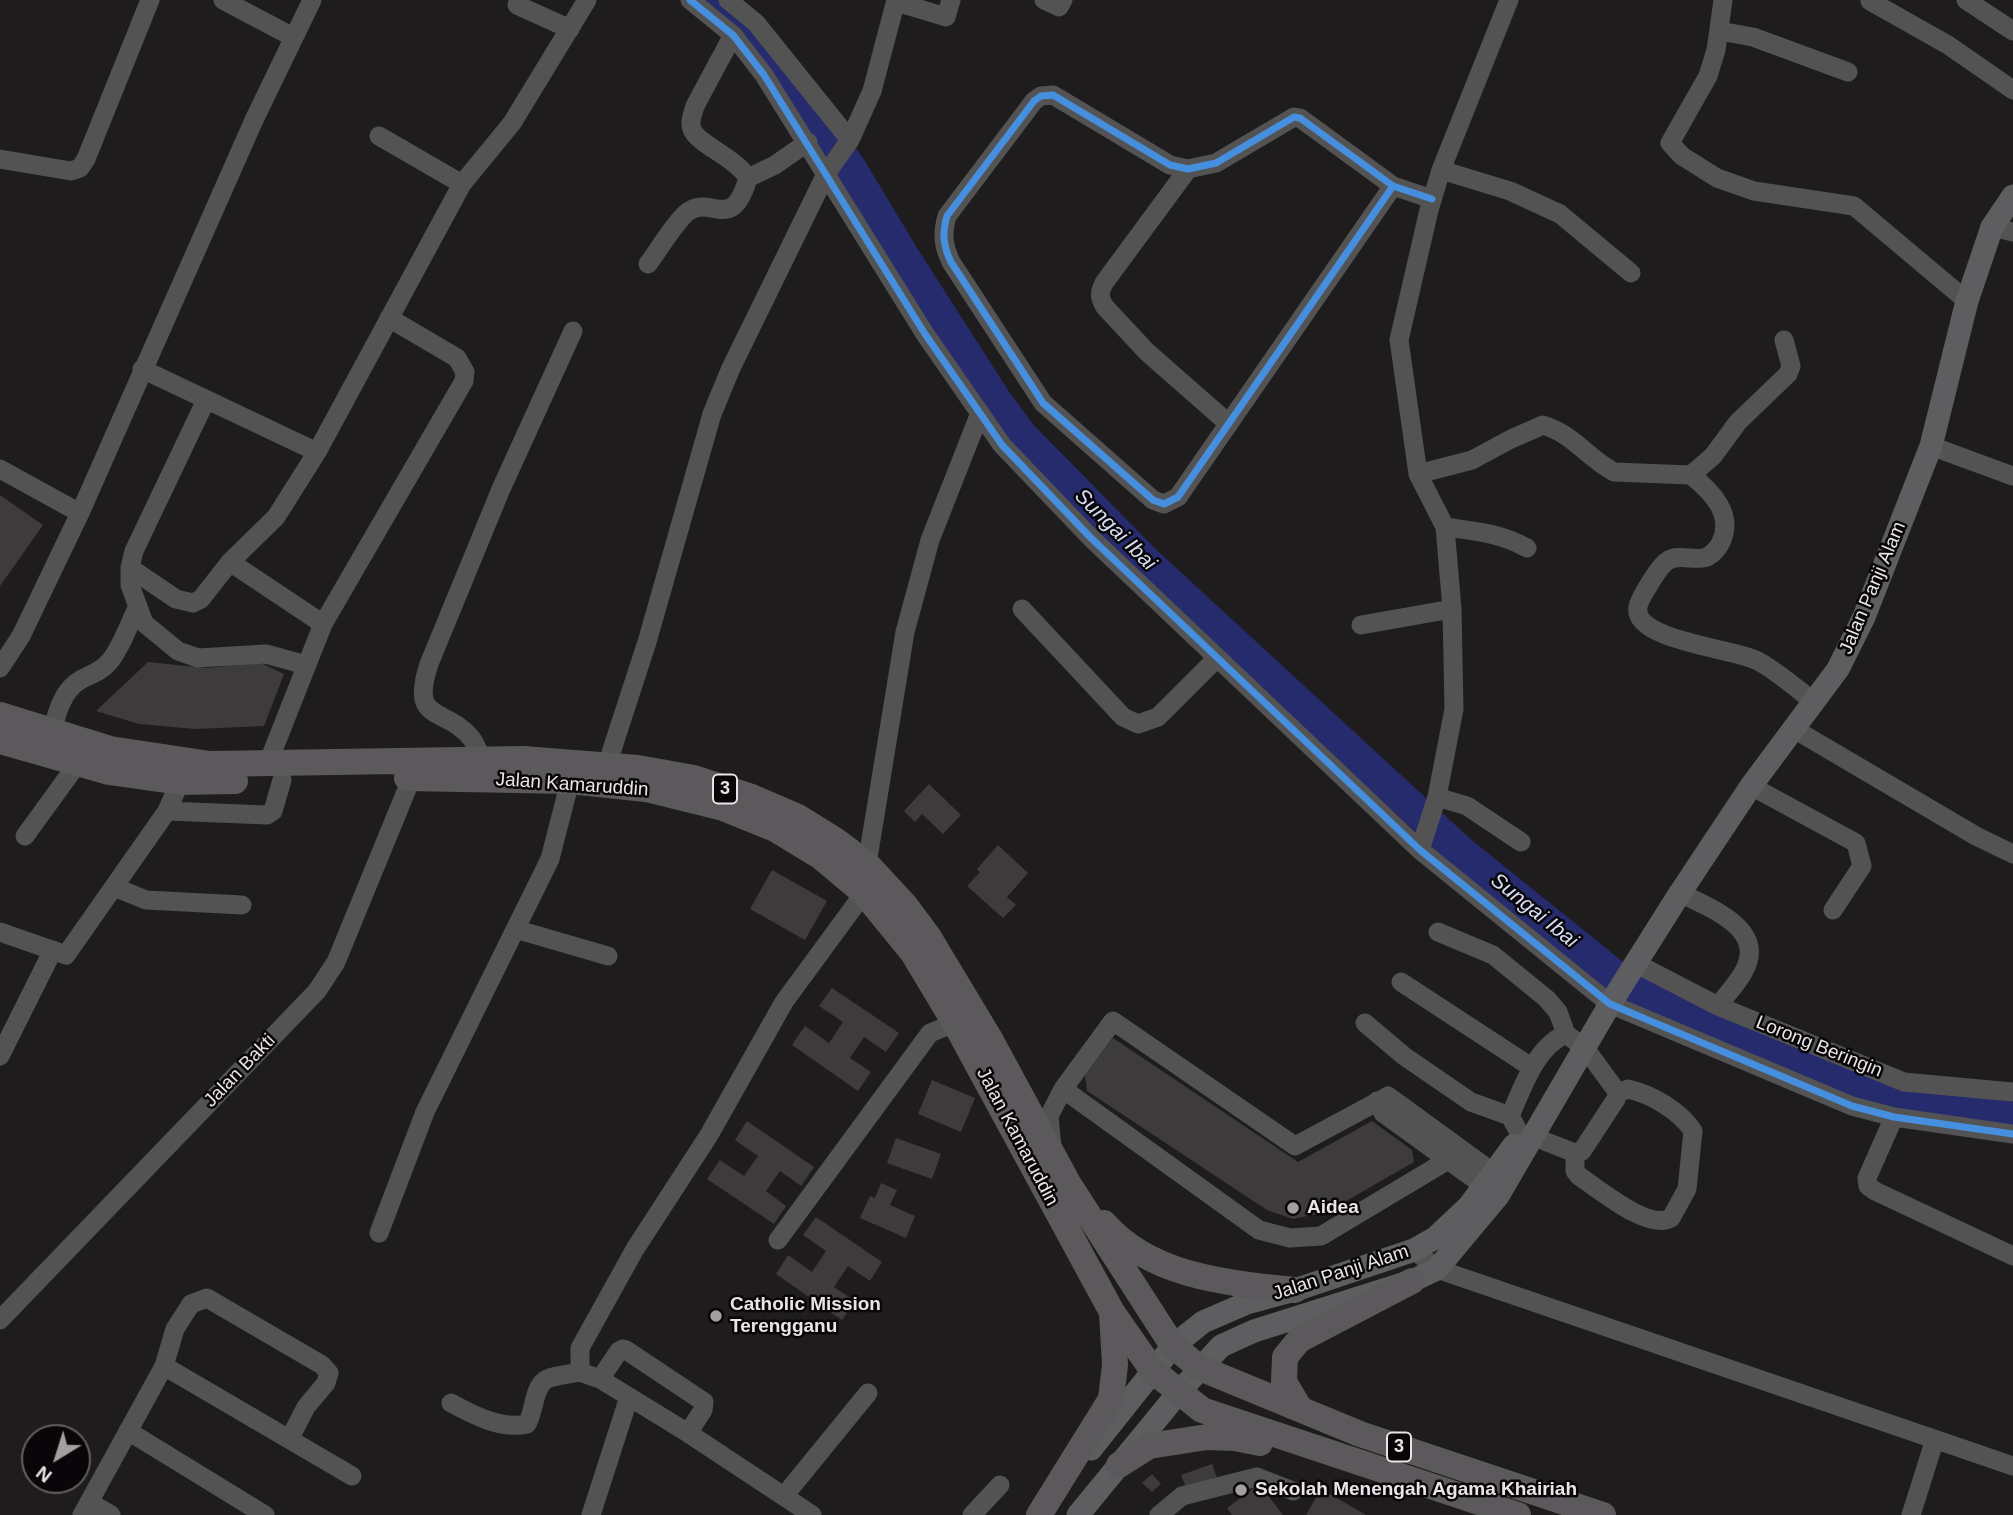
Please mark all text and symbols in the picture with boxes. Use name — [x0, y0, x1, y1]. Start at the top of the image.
water label: Sungai Ibai — [1069, 484, 1161, 576]
street label: Jalan Panji Alam — [1835, 518, 1911, 658]
street label: Jalan Kamaruddin — [495, 768, 649, 802]
road number: 3 — [713, 774, 737, 804]
water label: Sungai Ibai — [1485, 868, 1583, 954]
street label: Lorong Beringin — [1753, 1011, 1885, 1083]
street label: Jalan Bakti — [200, 1030, 280, 1112]
street label: Jalan Kamaruddin — [971, 1064, 1063, 1210]
place label: Aidea — [1307, 1197, 1359, 1219]
marker: Aidea — [1285, 1200, 1301, 1216]
street label: Jalan Panji Alam — [1270, 1240, 1412, 1306]
place label: Catholic Mission Terengganu — [730, 1294, 881, 1338]
marker: Catholic Mission Terengganu — [708, 1308, 724, 1324]
north arrow — [21, 1424, 91, 1494]
road number: 3 — [1387, 1432, 1411, 1462]
text: N — [32, 1462, 56, 1487]
place label: Sekolah Menengah Agama Khairiah — [1255, 1479, 1577, 1501]
marker: Sekolah Menengah Agama Khairiah — [1233, 1482, 1249, 1498]

